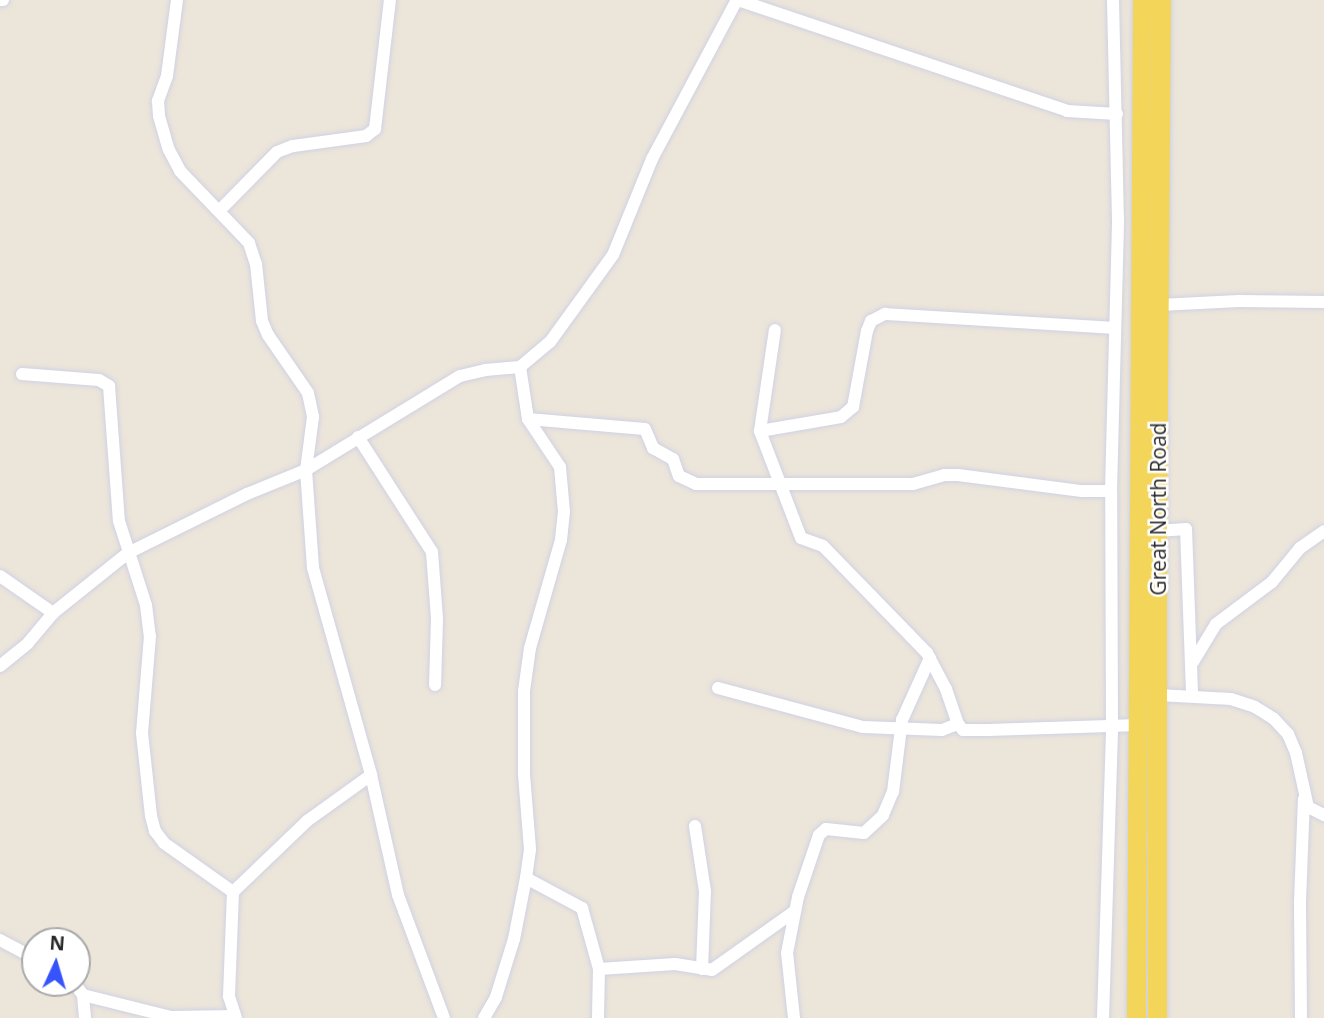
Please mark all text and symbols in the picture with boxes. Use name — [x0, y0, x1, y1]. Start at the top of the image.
street label: Great North Road — [1145, 422, 1171, 596]
north arrow — [21, 927, 91, 997]
text: N — [49, 930, 66, 957]

